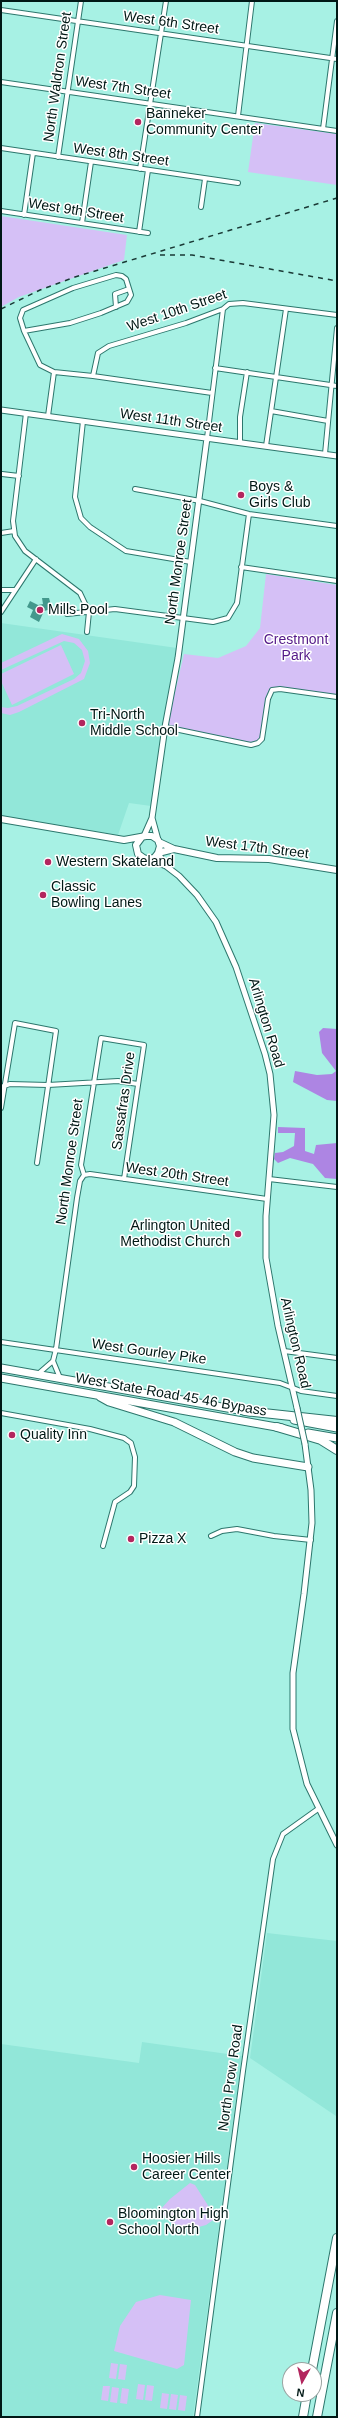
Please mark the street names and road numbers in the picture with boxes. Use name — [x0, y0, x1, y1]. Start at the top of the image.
street label: West 6th Street — [122, 8, 220, 38]
street label: North Waldron Street — [41, 11, 75, 143]
street label: West 7th Street — [74, 73, 172, 103]
street label: West 8th Street — [72, 140, 170, 170]
street label: West 9th Street — [27, 195, 125, 227]
street label: West 10th Street — [125, 286, 229, 336]
street label: West 11th Street — [119, 406, 223, 436]
street label: North Monroe Street — [162, 498, 196, 626]
street label: West 17th Street — [204, 833, 310, 863]
street label: Arlington Road — [244, 976, 288, 1070]
street label: Sassafras Drive — [109, 1051, 139, 1151]
street label: North Monroe Street — [53, 1098, 87, 1226]
street label: West 20th Street — [124, 1159, 230, 1191]
street label: Arlington Road — [276, 1296, 314, 1390]
street label: West Gourley Pike — [91, 1336, 207, 1368]
street label: West State Road 45 46 Bypass — [74, 1370, 268, 1420]
street label: North Prow Road — [215, 2024, 247, 2132]

